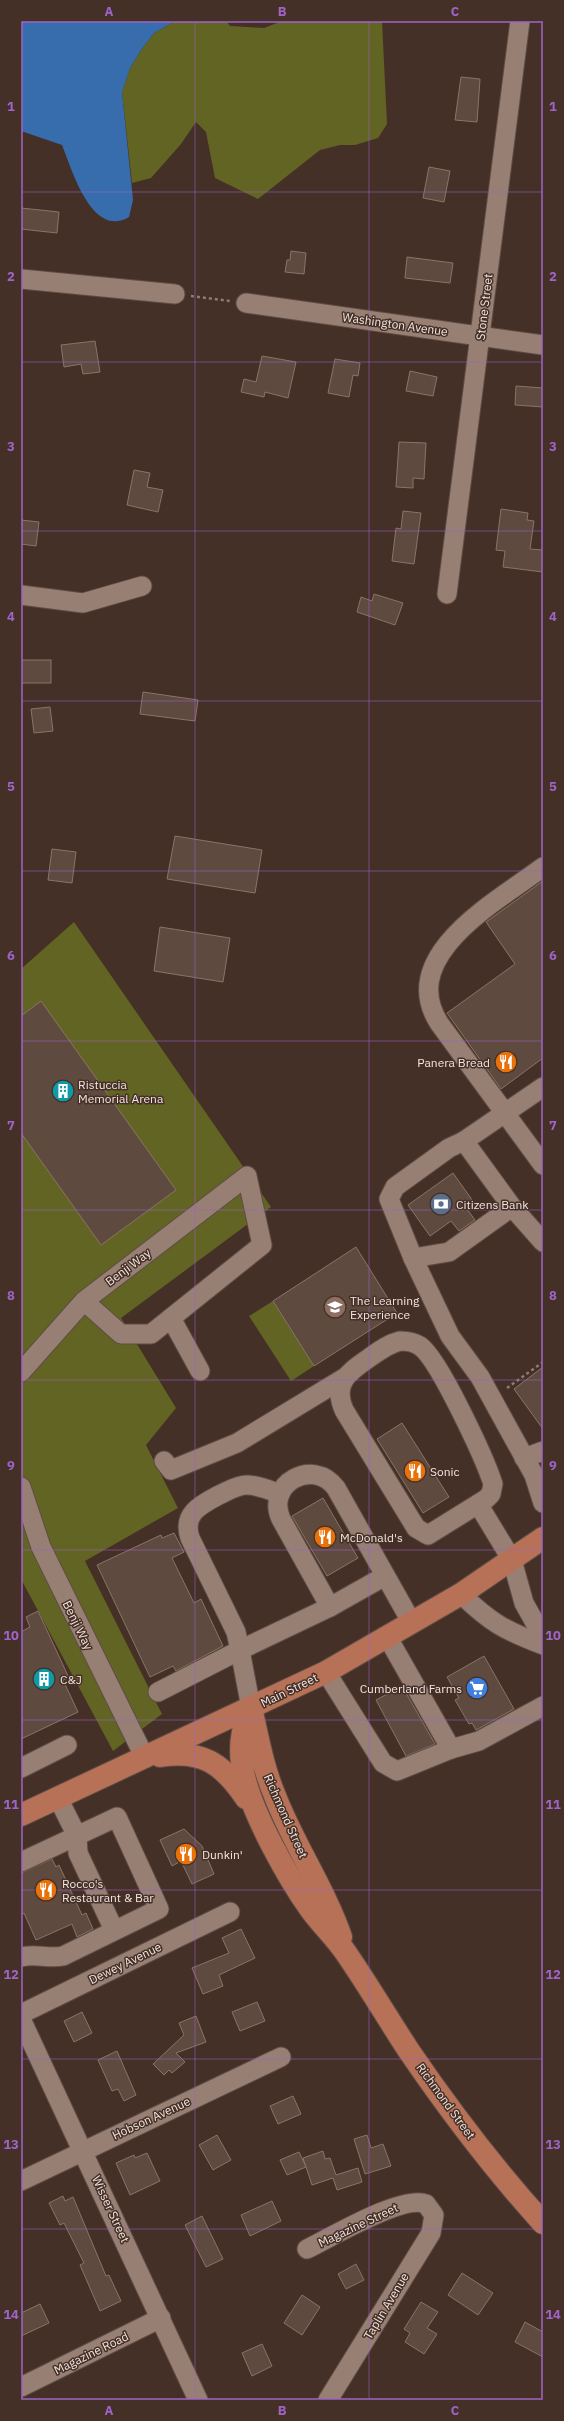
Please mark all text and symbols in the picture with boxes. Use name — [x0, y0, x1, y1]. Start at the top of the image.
text: A — [105, 3, 114, 20]
text: B — [278, 3, 287, 20]
text: C — [451, 3, 460, 20]
text: 1 — [7, 98, 15, 115]
text: 1 — [549, 98, 557, 115]
text: 2 — [7, 268, 15, 285]
text: 2 — [549, 268, 557, 285]
street label: Stone Street — [472, 273, 496, 341]
street label: Washington Avenue — [341, 309, 449, 339]
text: 3 — [7, 438, 15, 455]
text: 3 — [549, 438, 557, 455]
text: 4 — [7, 608, 15, 625]
text: 4 — [549, 608, 557, 625]
text: 5 — [7, 778, 15, 795]
text: 5 — [549, 778, 557, 795]
text: 6 — [7, 947, 15, 964]
text: 6 — [549, 947, 557, 964]
restaurant icon: Panera Bread — [493, 1049, 519, 1075]
place label: Panera Bread — [417, 1055, 490, 1070]
place label: Ristuccia Memorial Arena — [78, 1077, 164, 1106]
building icon: Ristuccia Memorial Arena — [50, 1078, 76, 1104]
text: 7 — [7, 1117, 15, 1134]
text: 7 — [549, 1117, 557, 1134]
bank icon: Citizens Bank — [428, 1191, 454, 1217]
place label: Citizens Bank — [456, 1197, 529, 1212]
street label: Benji Way — [102, 1245, 154, 1289]
text: 8 — [7, 1287, 15, 1304]
text: 8 — [549, 1287, 557, 1304]
place label: The Learning Experience — [350, 1293, 420, 1322]
school or university icon: The Learning Experience — [322, 1294, 348, 1320]
text: 9 — [7, 1457, 15, 1474]
text: 9 — [549, 1457, 557, 1474]
restaurant icon: Sonic — [402, 1458, 428, 1484]
place label: Sonic — [430, 1464, 460, 1479]
restaurant icon: McDonald's — [312, 1524, 338, 1550]
place label: McDonald's — [340, 1530, 403, 1545]
street label: Benji Way — [60, 1598, 96, 1652]
text: 10 — [3, 1627, 19, 1644]
text: 10 — [545, 1627, 561, 1644]
building icon: C&J — [31, 1666, 57, 1692]
street label: Main Street — [258, 1670, 320, 1710]
place label: C&J — [60, 1672, 82, 1687]
supermarket icon: Cumberland Farms — [464, 1675, 490, 1701]
place label: Cumberland Farms — [360, 1681, 462, 1696]
street label: Richmond Street — [261, 1772, 311, 1860]
text: 11 — [3, 1796, 19, 1813]
text: 11 — [545, 1796, 561, 1813]
restaurant icon: Dunkin' — [173, 1841, 199, 1867]
place label: Dunkin' — [202, 1847, 243, 1862]
place label: Rocco's Restaurant & Bar — [62, 1876, 154, 1905]
restaurant icon: Rocco's Restaurant & Bar — [33, 1877, 59, 1903]
street label: Dewey Avenue — [86, 1939, 164, 1987]
text: 12 — [3, 1966, 19, 1983]
text: 12 — [545, 1966, 561, 1983]
street label: Richmond Street — [413, 2060, 479, 2142]
street label: Hobson Avenue — [110, 2093, 193, 2143]
text: 13 — [3, 2136, 19, 2153]
text: 13 — [545, 2136, 561, 2153]
street label: Wisser Street — [89, 2173, 133, 2245]
street label: Magazine Street — [316, 2200, 400, 2250]
street label: Taplin Avenue — [360, 2269, 412, 2342]
text: 14 — [3, 2306, 19, 2323]
text: 14 — [545, 2306, 561, 2323]
street label: Magazine Road — [51, 2328, 131, 2378]
text: A — [105, 2402, 114, 2419]
text: B — [278, 2402, 287, 2419]
text: C — [451, 2402, 460, 2419]

